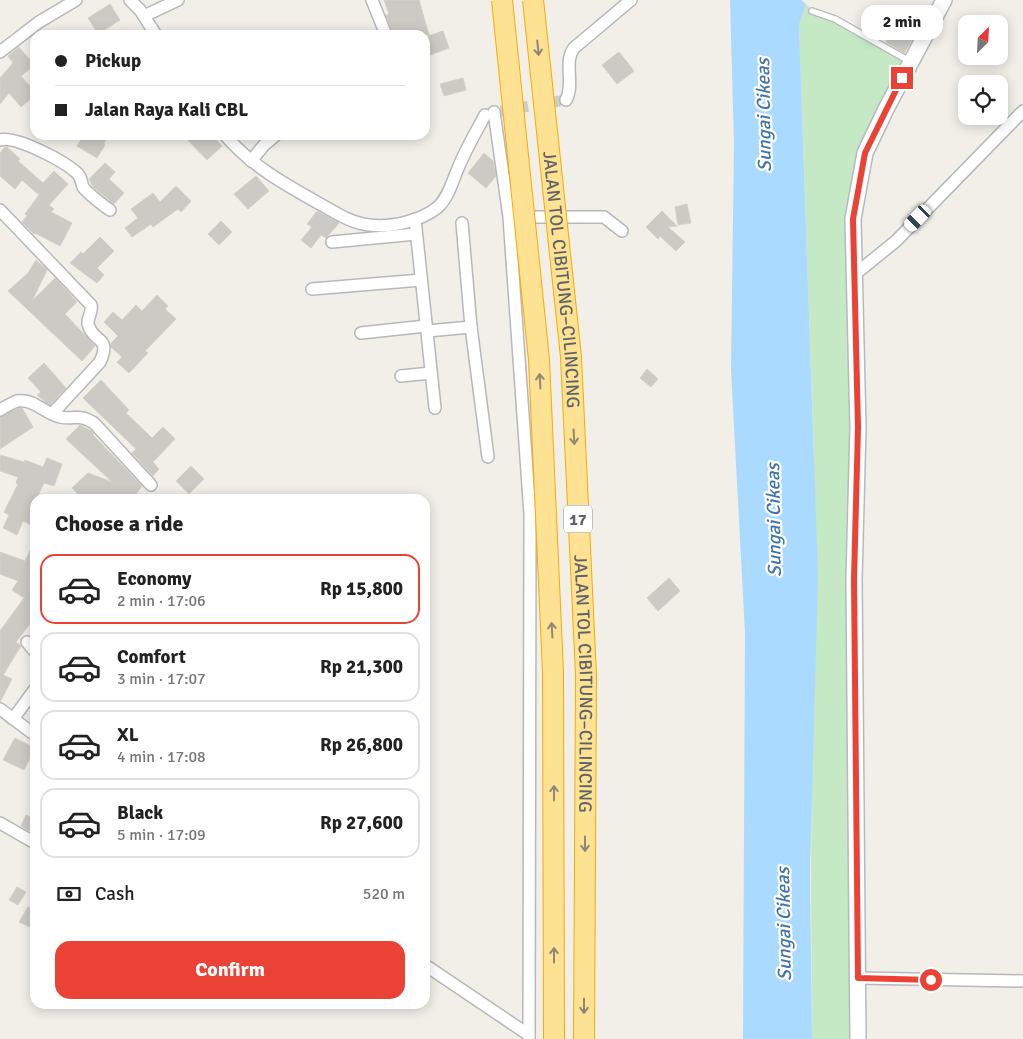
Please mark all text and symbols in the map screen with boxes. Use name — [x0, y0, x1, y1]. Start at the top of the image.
callout: 2 min — [861, 5, 943, 40]
text: 2 min — [883, 12, 921, 32]
north arrow — [958, 15, 1008, 65]
map controls — [958, 15, 1008, 125]
one-way arrow — [533, 40, 543, 56]
text: Pickup — [85, 49, 141, 73]
water label: Sungai Cikeas — [751, 56, 777, 172]
route end — [891, 67, 913, 89]
button: locate — [958, 75, 1008, 125]
text: Jalan Raya Kali CBL — [85, 98, 248, 122]
street label: JALAN TOL CIBITUNG–CILINCING — [538, 150, 584, 409]
car — [902, 202, 933, 234]
one-way arrow — [536, 373, 545, 389]
one-way arrow — [570, 428, 579, 444]
water label: Sungai Cikeas — [761, 461, 787, 577]
road number: 17 — [564, 506, 592, 532]
text: Choose a ride — [55, 510, 183, 537]
street label: JALAN TOL CIBITUNG–CILINCING — [569, 554, 597, 813]
icon: car — [57, 567, 102, 612]
text: Economy — [117, 567, 191, 591]
text: Rp 15,800 — [320, 577, 403, 601]
text: 2 min · 17:06 — [117, 591, 206, 611]
one-way arrow — [547, 623, 556, 639]
icon: car — [57, 645, 102, 690]
text: Comfort — [117, 645, 186, 669]
text: Rp 21,300 — [320, 655, 403, 679]
text: 3 min · 17:07 — [117, 669, 206, 689]
icon: car — [57, 723, 102, 768]
text: XL — [117, 723, 139, 747]
text: Rp 26,800 — [320, 733, 403, 757]
text: 4 min · 17:08 — [117, 747, 206, 767]
one-way arrow — [549, 785, 559, 802]
icon: car — [57, 801, 102, 846]
text: Black — [117, 801, 163, 825]
text: Rp 27,600 — [320, 811, 403, 835]
text: 5 min · 17:09 — [117, 825, 206, 845]
one-way arrow — [580, 836, 590, 852]
water label: Sungai Cikeas — [771, 865, 797, 981]
icon: cash — [55, 880, 83, 908]
text: Cash — [95, 882, 135, 906]
text: 520 m — [363, 884, 405, 904]
button: Confirm — [55, 941, 405, 999]
one-way arrow — [549, 948, 559, 964]
route start — [920, 969, 942, 991]
one-way arrow — [579, 998, 589, 1014]

